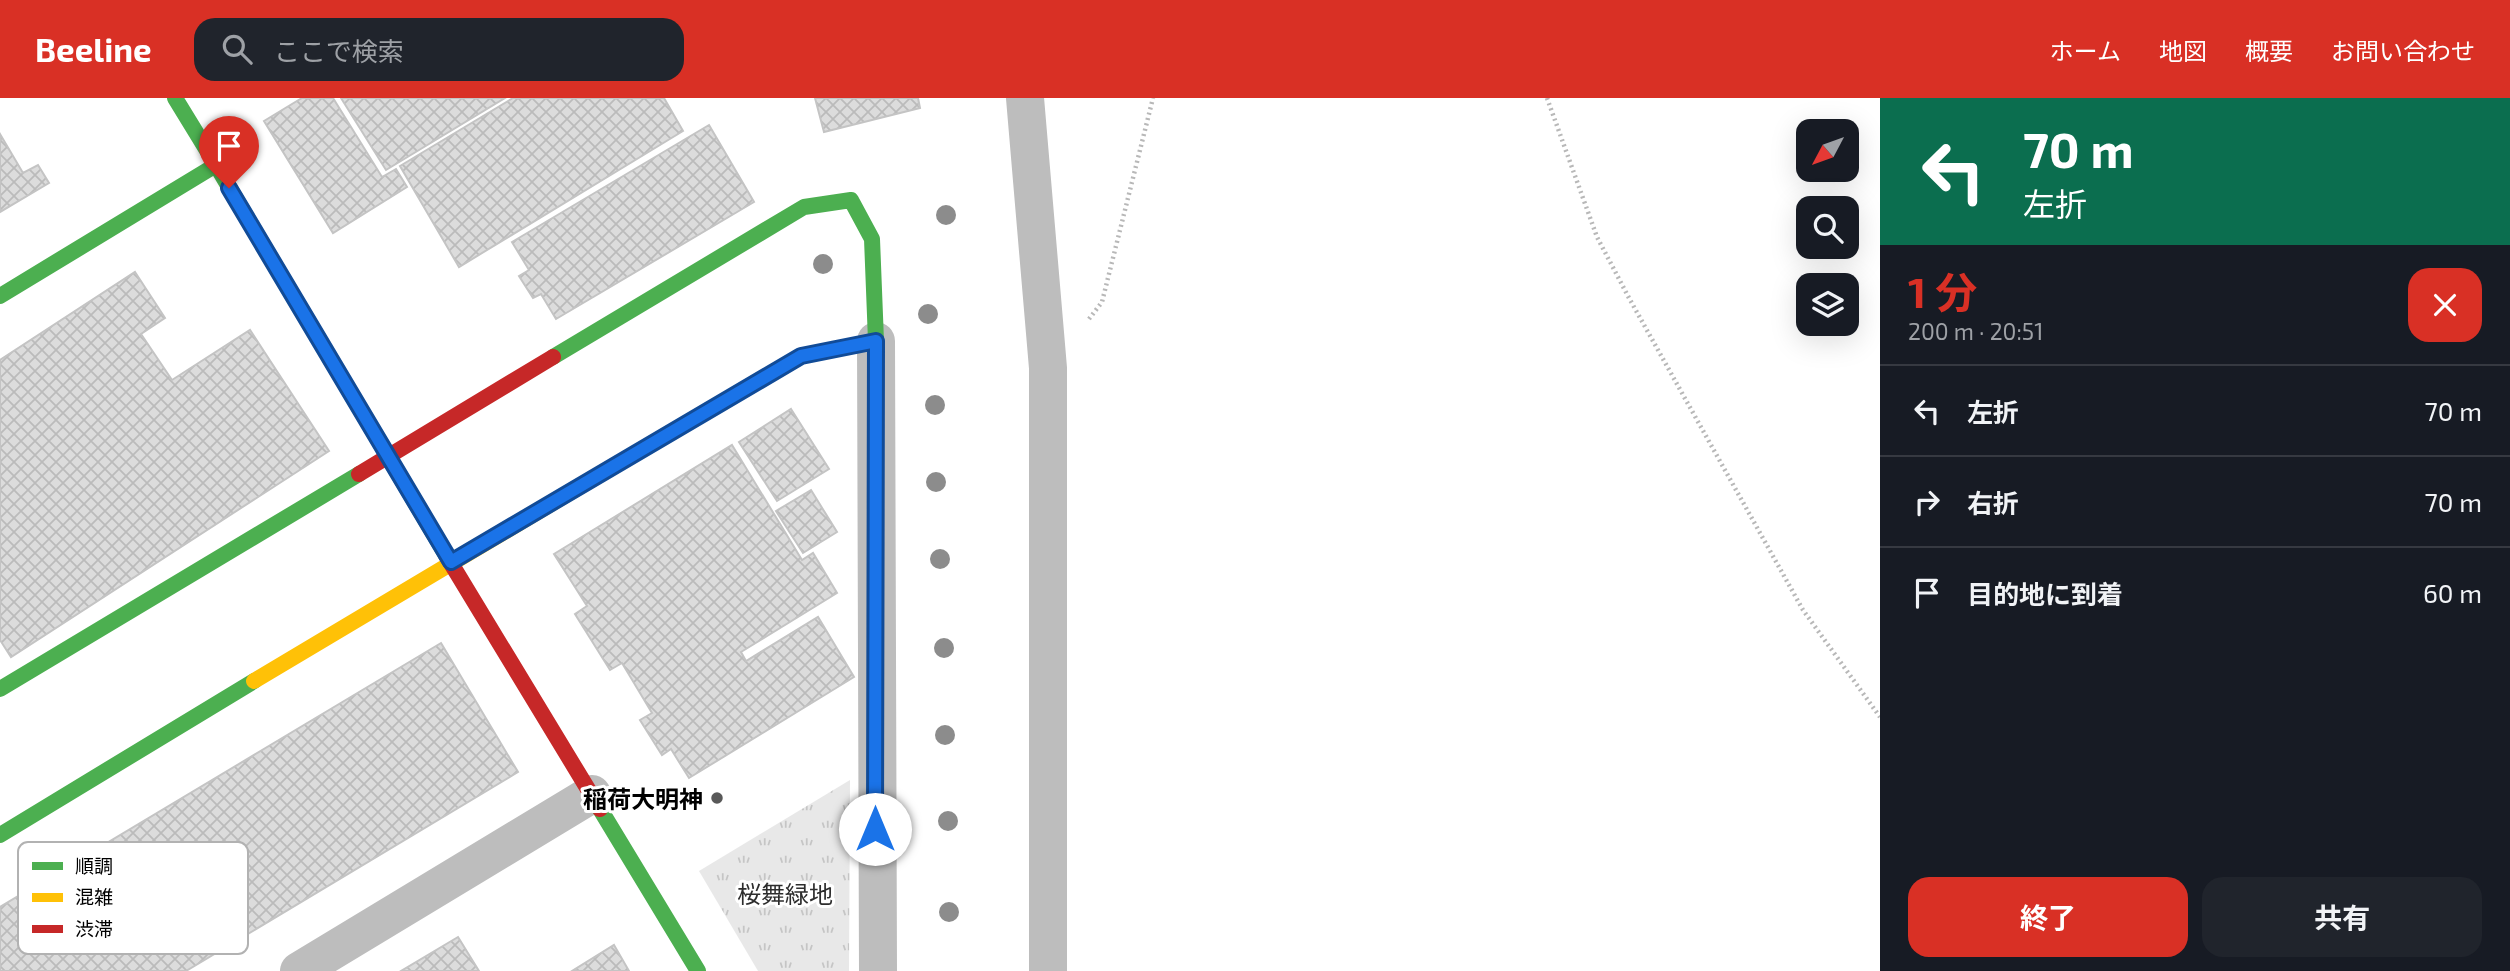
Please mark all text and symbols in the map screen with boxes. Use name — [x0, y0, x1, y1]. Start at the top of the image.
search box — [194, 18, 684, 81]
text: Beeline — [35, 29, 152, 69]
icon: search — [218, 30, 256, 68]
text: ここで検索 — [274, 35, 404, 66]
text: ホーム — [2050, 36, 2121, 65]
text: 地図 — [2159, 36, 2207, 65]
text: 概要 — [2245, 36, 2293, 65]
text: お問い合わせ — [2331, 36, 2475, 65]
pin — [199, 116, 259, 188]
north arrow — [1796, 119, 1858, 182]
map controls — [1796, 119, 1859, 336]
text: 70 m — [2023, 119, 2134, 178]
icon: left — [1908, 126, 1999, 217]
icon: arrive — [210, 127, 248, 165]
text: 左折 — [2023, 184, 2087, 222]
button: search — [1796, 196, 1859, 259]
text: 1 分 — [1908, 266, 1977, 316]
button: close — [2408, 268, 2482, 342]
button: layers — [1796, 273, 1859, 336]
text: 200 m · 20:51 — [1908, 317, 2043, 345]
icon: left — [1908, 392, 1946, 430]
text: 70 m — [2424, 395, 2482, 426]
text: 左折 — [1967, 396, 2019, 427]
icon: right — [1908, 483, 1946, 521]
text: 70 m — [2424, 486, 2482, 517]
text: 右折 — [1967, 487, 2019, 518]
icon: arrive — [1908, 574, 1946, 612]
text: 60 m — [2423, 577, 2482, 608]
text: 目的地に到着 — [1967, 578, 2123, 609]
place label: 稲荷大明神 — [583, 784, 703, 813]
marker: 稲荷大明神 — [709, 790, 725, 806]
position arrow — [838, 792, 912, 866]
legend — [18, 842, 248, 954]
text: 順調 — [75, 854, 113, 877]
button: 終了 — [1908, 877, 2188, 957]
button: 共有 — [2202, 877, 2482, 957]
park label: 桜舞緑地 — [737, 879, 833, 908]
text: 混雑 — [75, 885, 113, 908]
text: 渋滞 — [75, 917, 113, 940]

